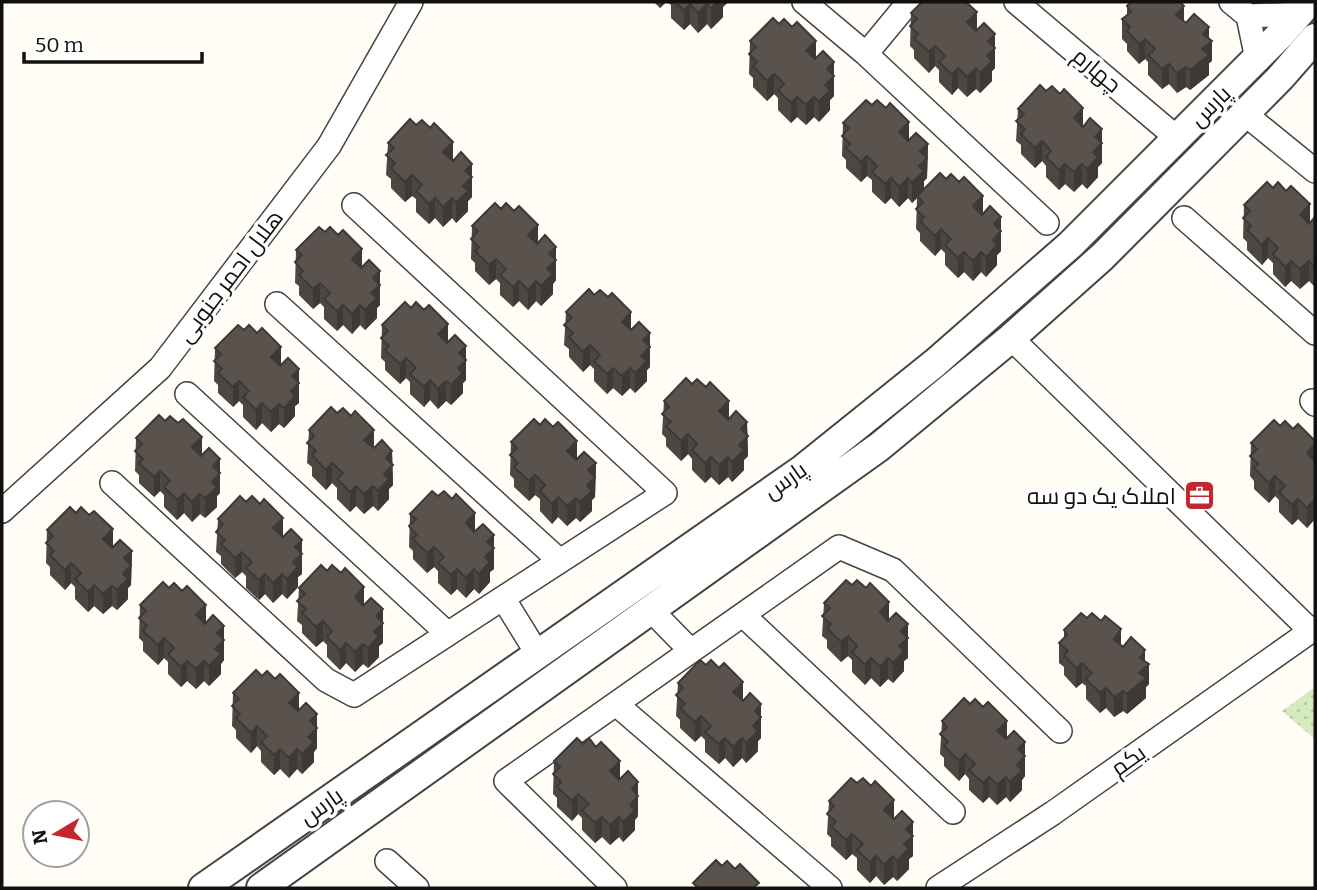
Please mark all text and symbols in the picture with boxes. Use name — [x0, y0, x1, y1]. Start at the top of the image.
scale bar — [24, 21, 203, 65]
text: 50 m — [35, 32, 84, 58]
street label: چهارم — [1066, 42, 1127, 100]
street label: پارس — [1184, 80, 1237, 133]
street label: هلال احمر جنوبی — [171, 204, 289, 348]
street label: پارس — [758, 455, 813, 506]
office icon: املاک یک دو سه — [1182, 479, 1216, 513]
place label: املاک یک دو سه — [1027, 482, 1176, 510]
street label: یکم — [1105, 738, 1152, 784]
street label: پارس — [294, 781, 349, 832]
north arrow — [21, 799, 91, 869]
text: N — [27, 827, 52, 846]

